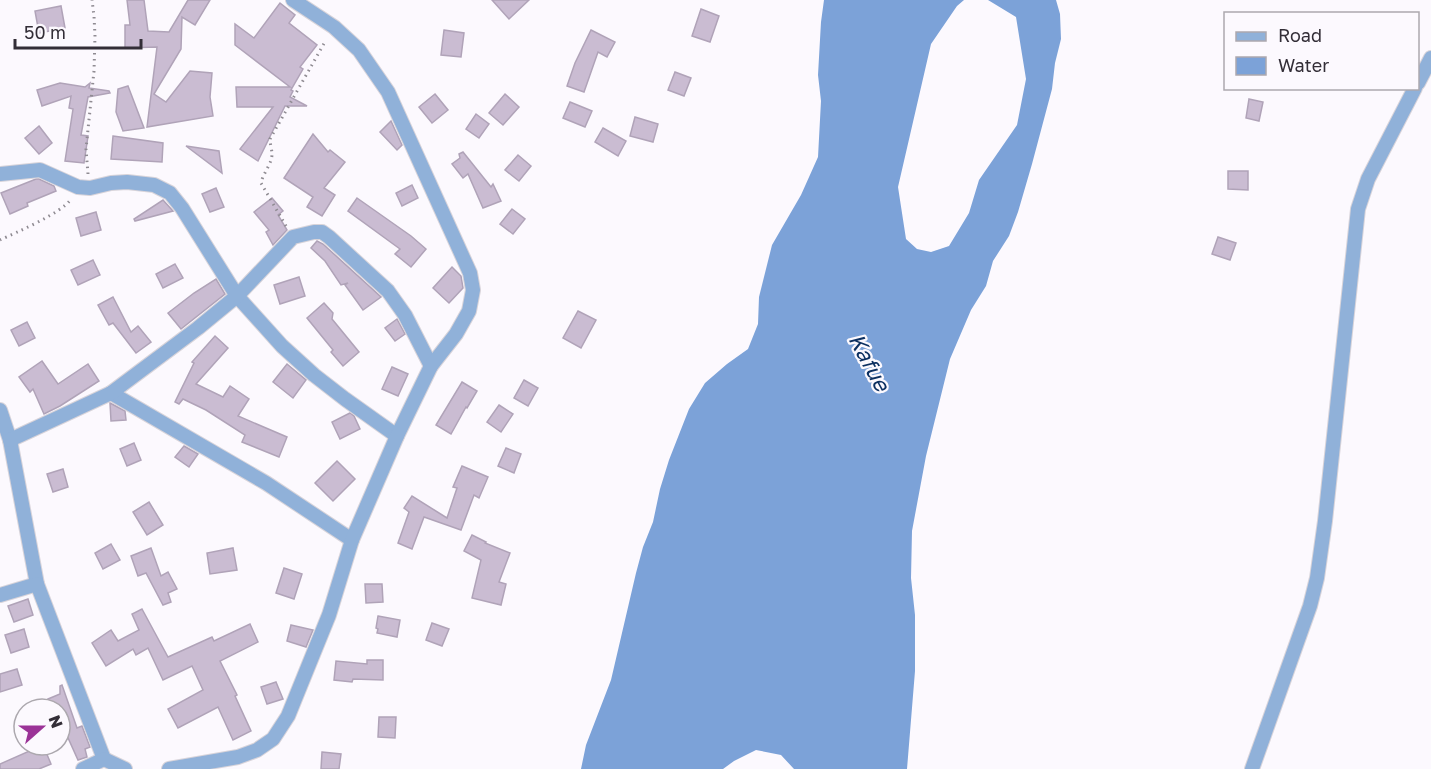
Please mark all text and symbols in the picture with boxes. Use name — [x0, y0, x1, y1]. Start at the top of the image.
scale bar — [15, 12, 141, 50]
legend — [1224, 12, 1419, 90]
text: 50 m — [24, 21, 66, 43]
text: Road — [1278, 24, 1322, 46]
text: Water — [1278, 54, 1329, 76]
water label: Kafue — [844, 329, 897, 397]
north arrow — [12, 697, 72, 757]
text: N — [44, 712, 68, 731]

